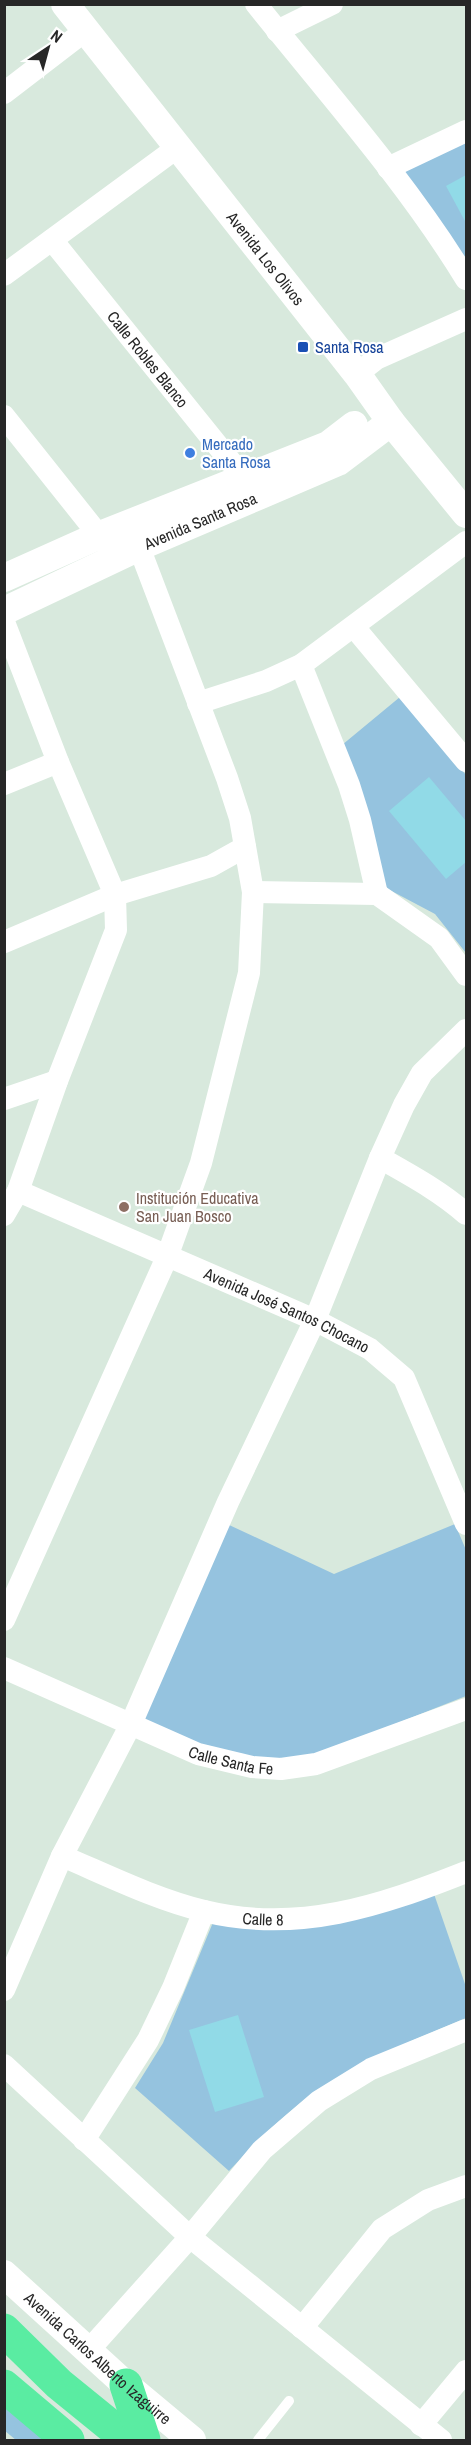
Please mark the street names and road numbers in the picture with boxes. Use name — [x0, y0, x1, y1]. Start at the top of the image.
street label: Avenida Los Olivos — [221, 206, 310, 310]
street label: Calle Robles Blanco — [102, 306, 194, 412]
street label: Avenida Santa Rosa — [140, 487, 260, 555]
street label: Avenida José Santos Chocano — [200, 1262, 373, 1358]
street label: Calle Santa Fe — [185, 1740, 274, 1779]
street label: Calle 8 — [242, 1907, 284, 1930]
street label: Avenida Carlos Alberto Izaguirre — [19, 2286, 176, 2429]

